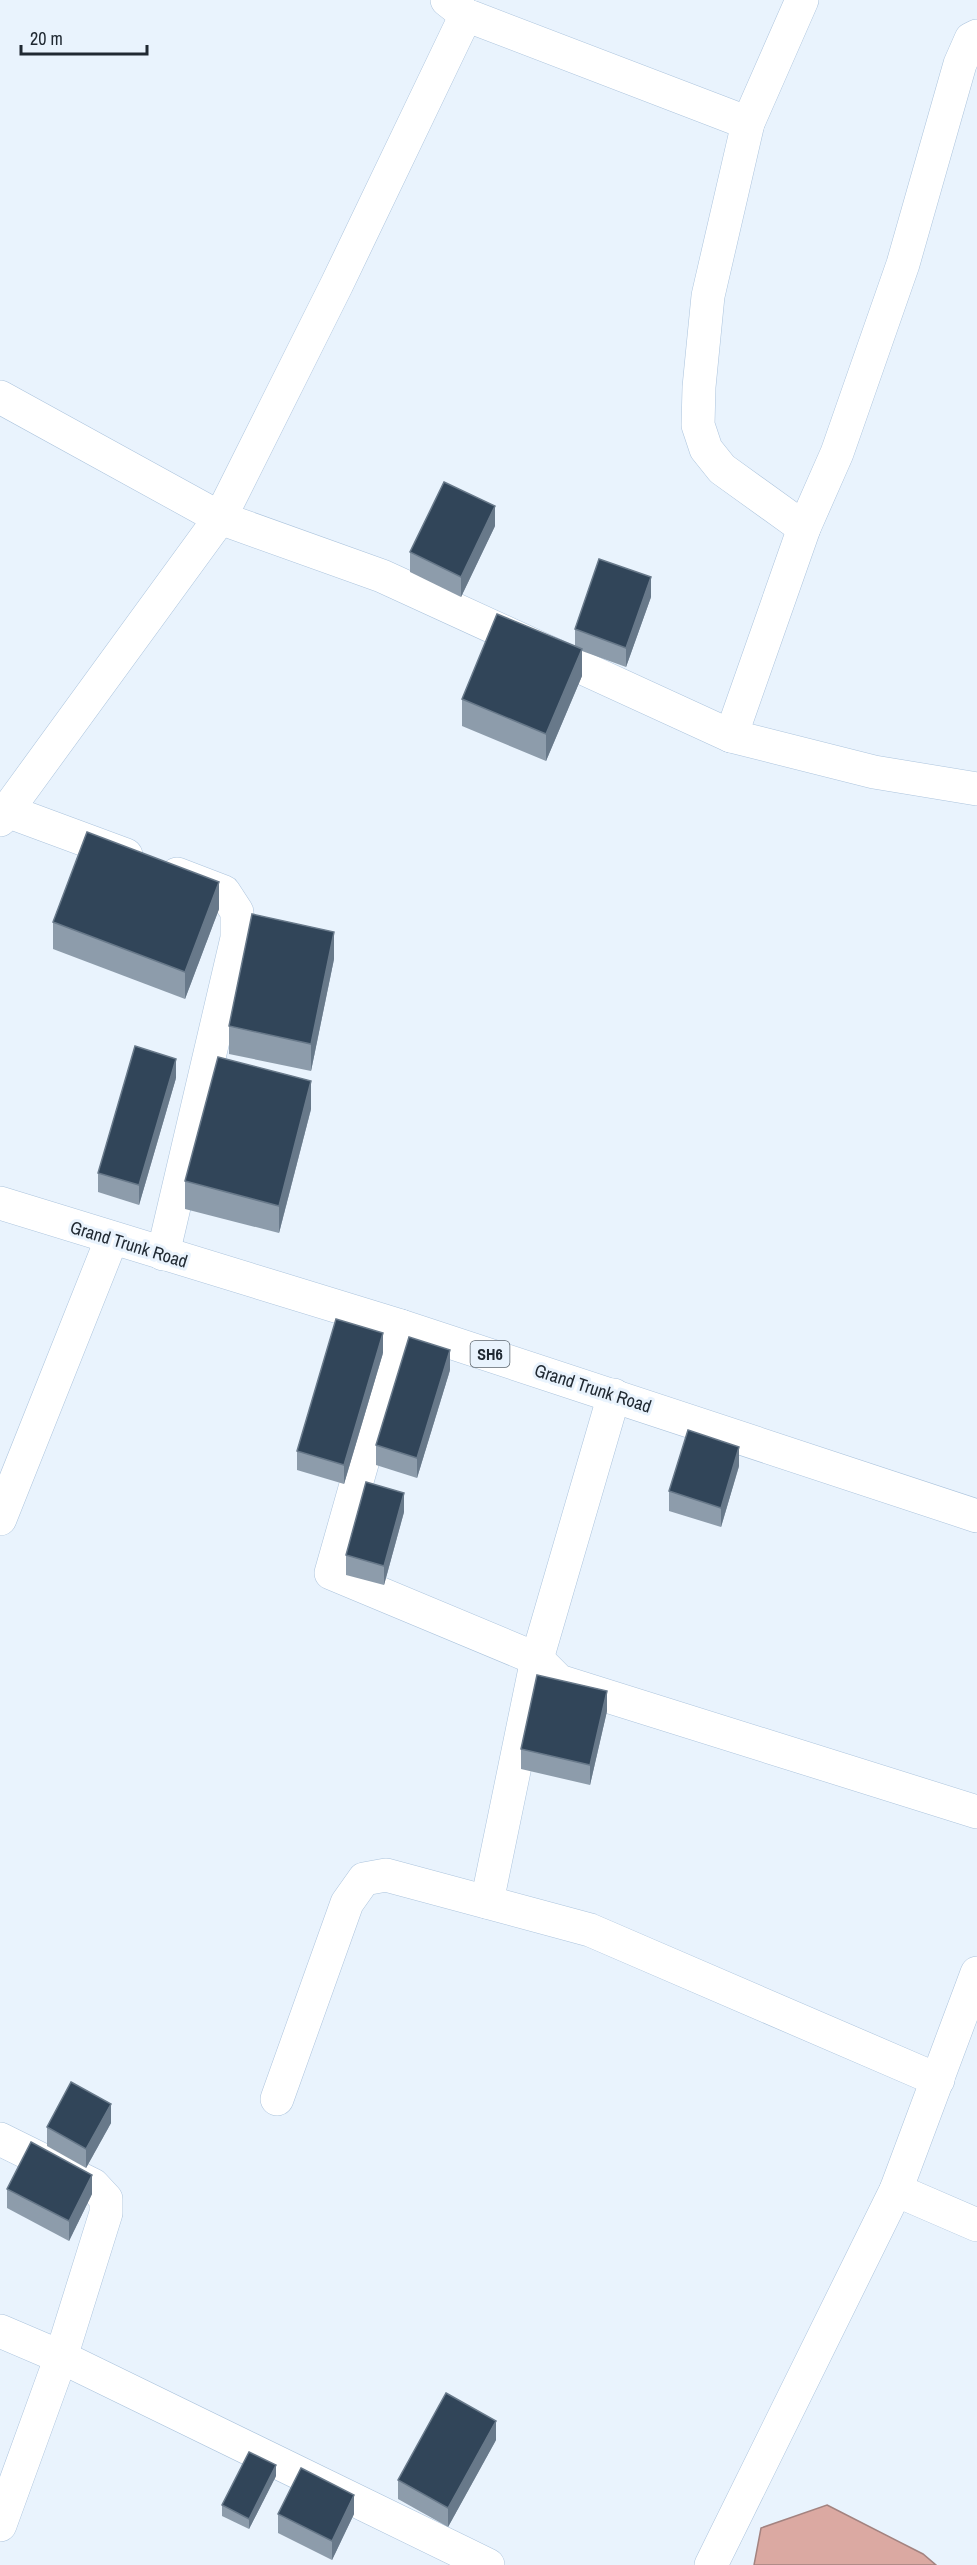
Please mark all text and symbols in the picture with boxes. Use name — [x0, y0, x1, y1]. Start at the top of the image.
scale bar — [21, 18, 147, 56]
text: 20 m — [30, 26, 63, 51]
street label: Grand Trunk Road — [67, 1214, 191, 1274]
road number: SH6 — [470, 1341, 510, 1367]
street label: Grand Trunk Road — [531, 1357, 655, 1419]

